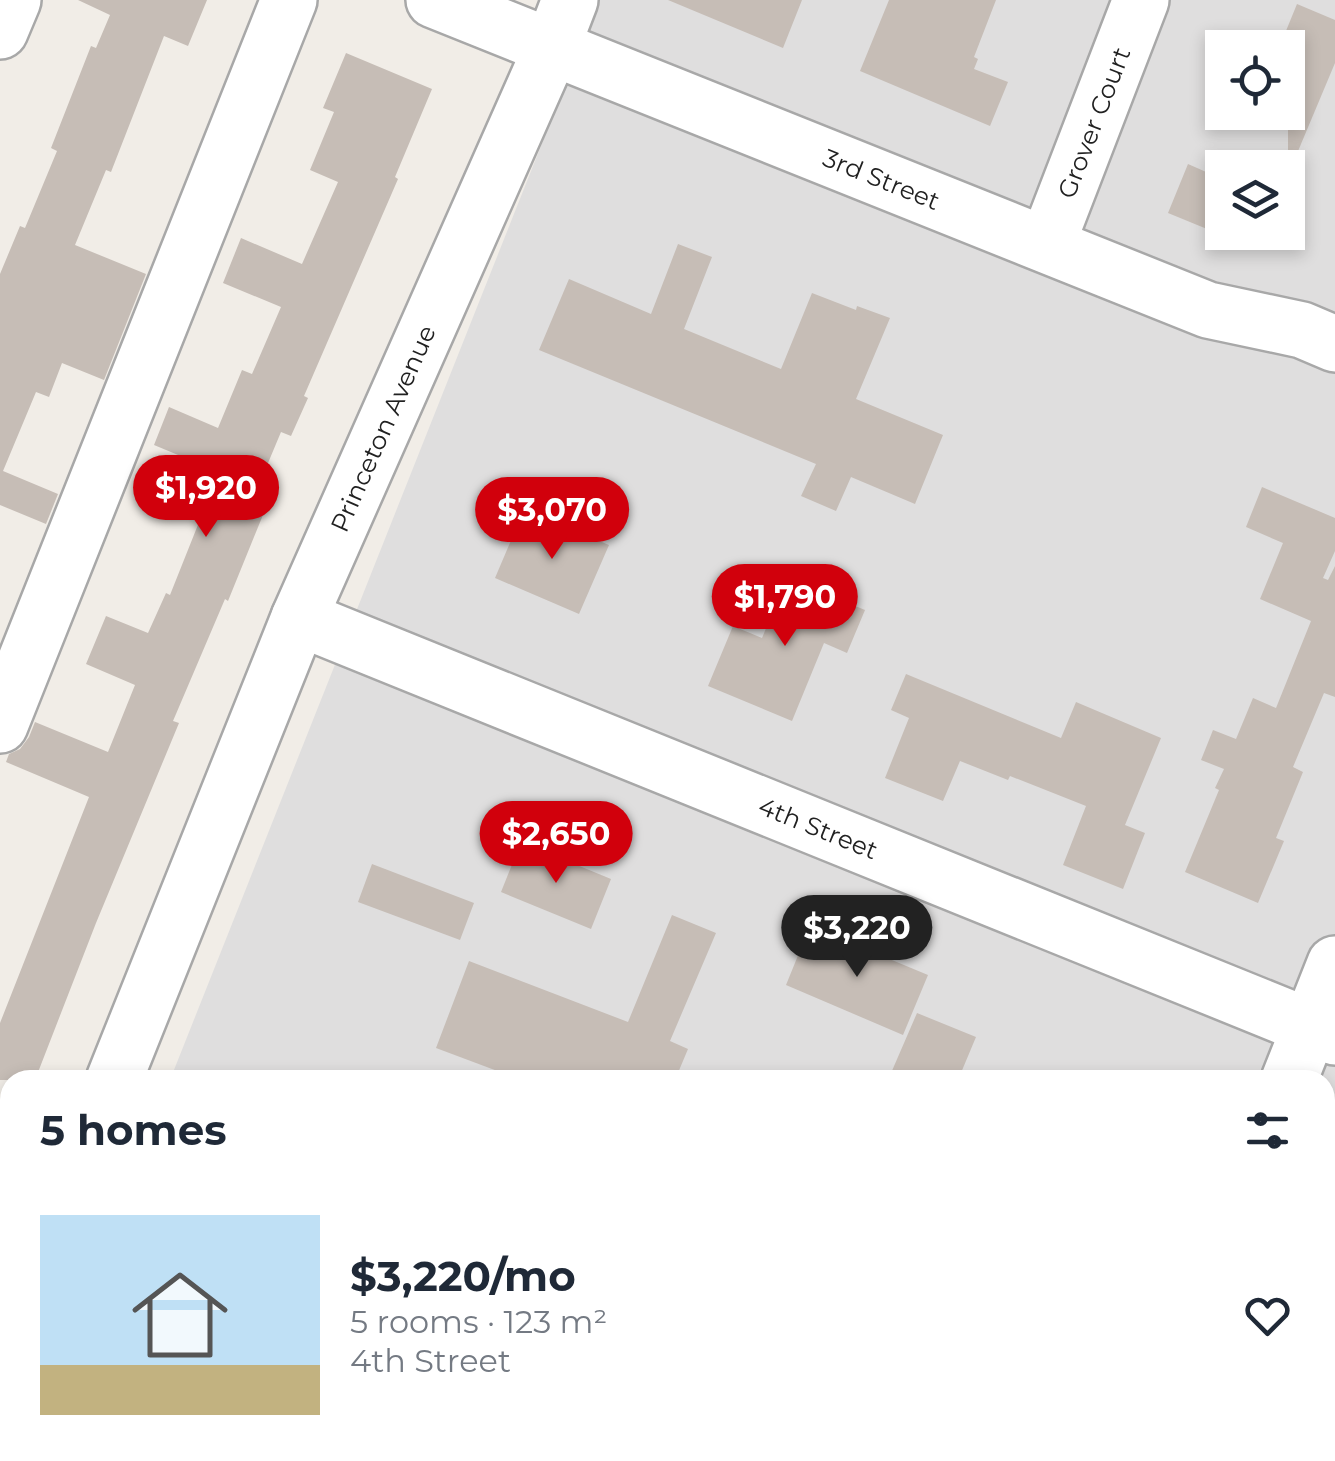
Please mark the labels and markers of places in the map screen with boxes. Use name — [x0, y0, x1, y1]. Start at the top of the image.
pin: $1,920 — [125, 455, 287, 540]
pin: $3,070 — [471, 477, 633, 562]
pin: $1,790 — [704, 564, 866, 649]
pin: $2,650 — [475, 801, 637, 886]
pin: $3,220 — [776, 895, 938, 980]

